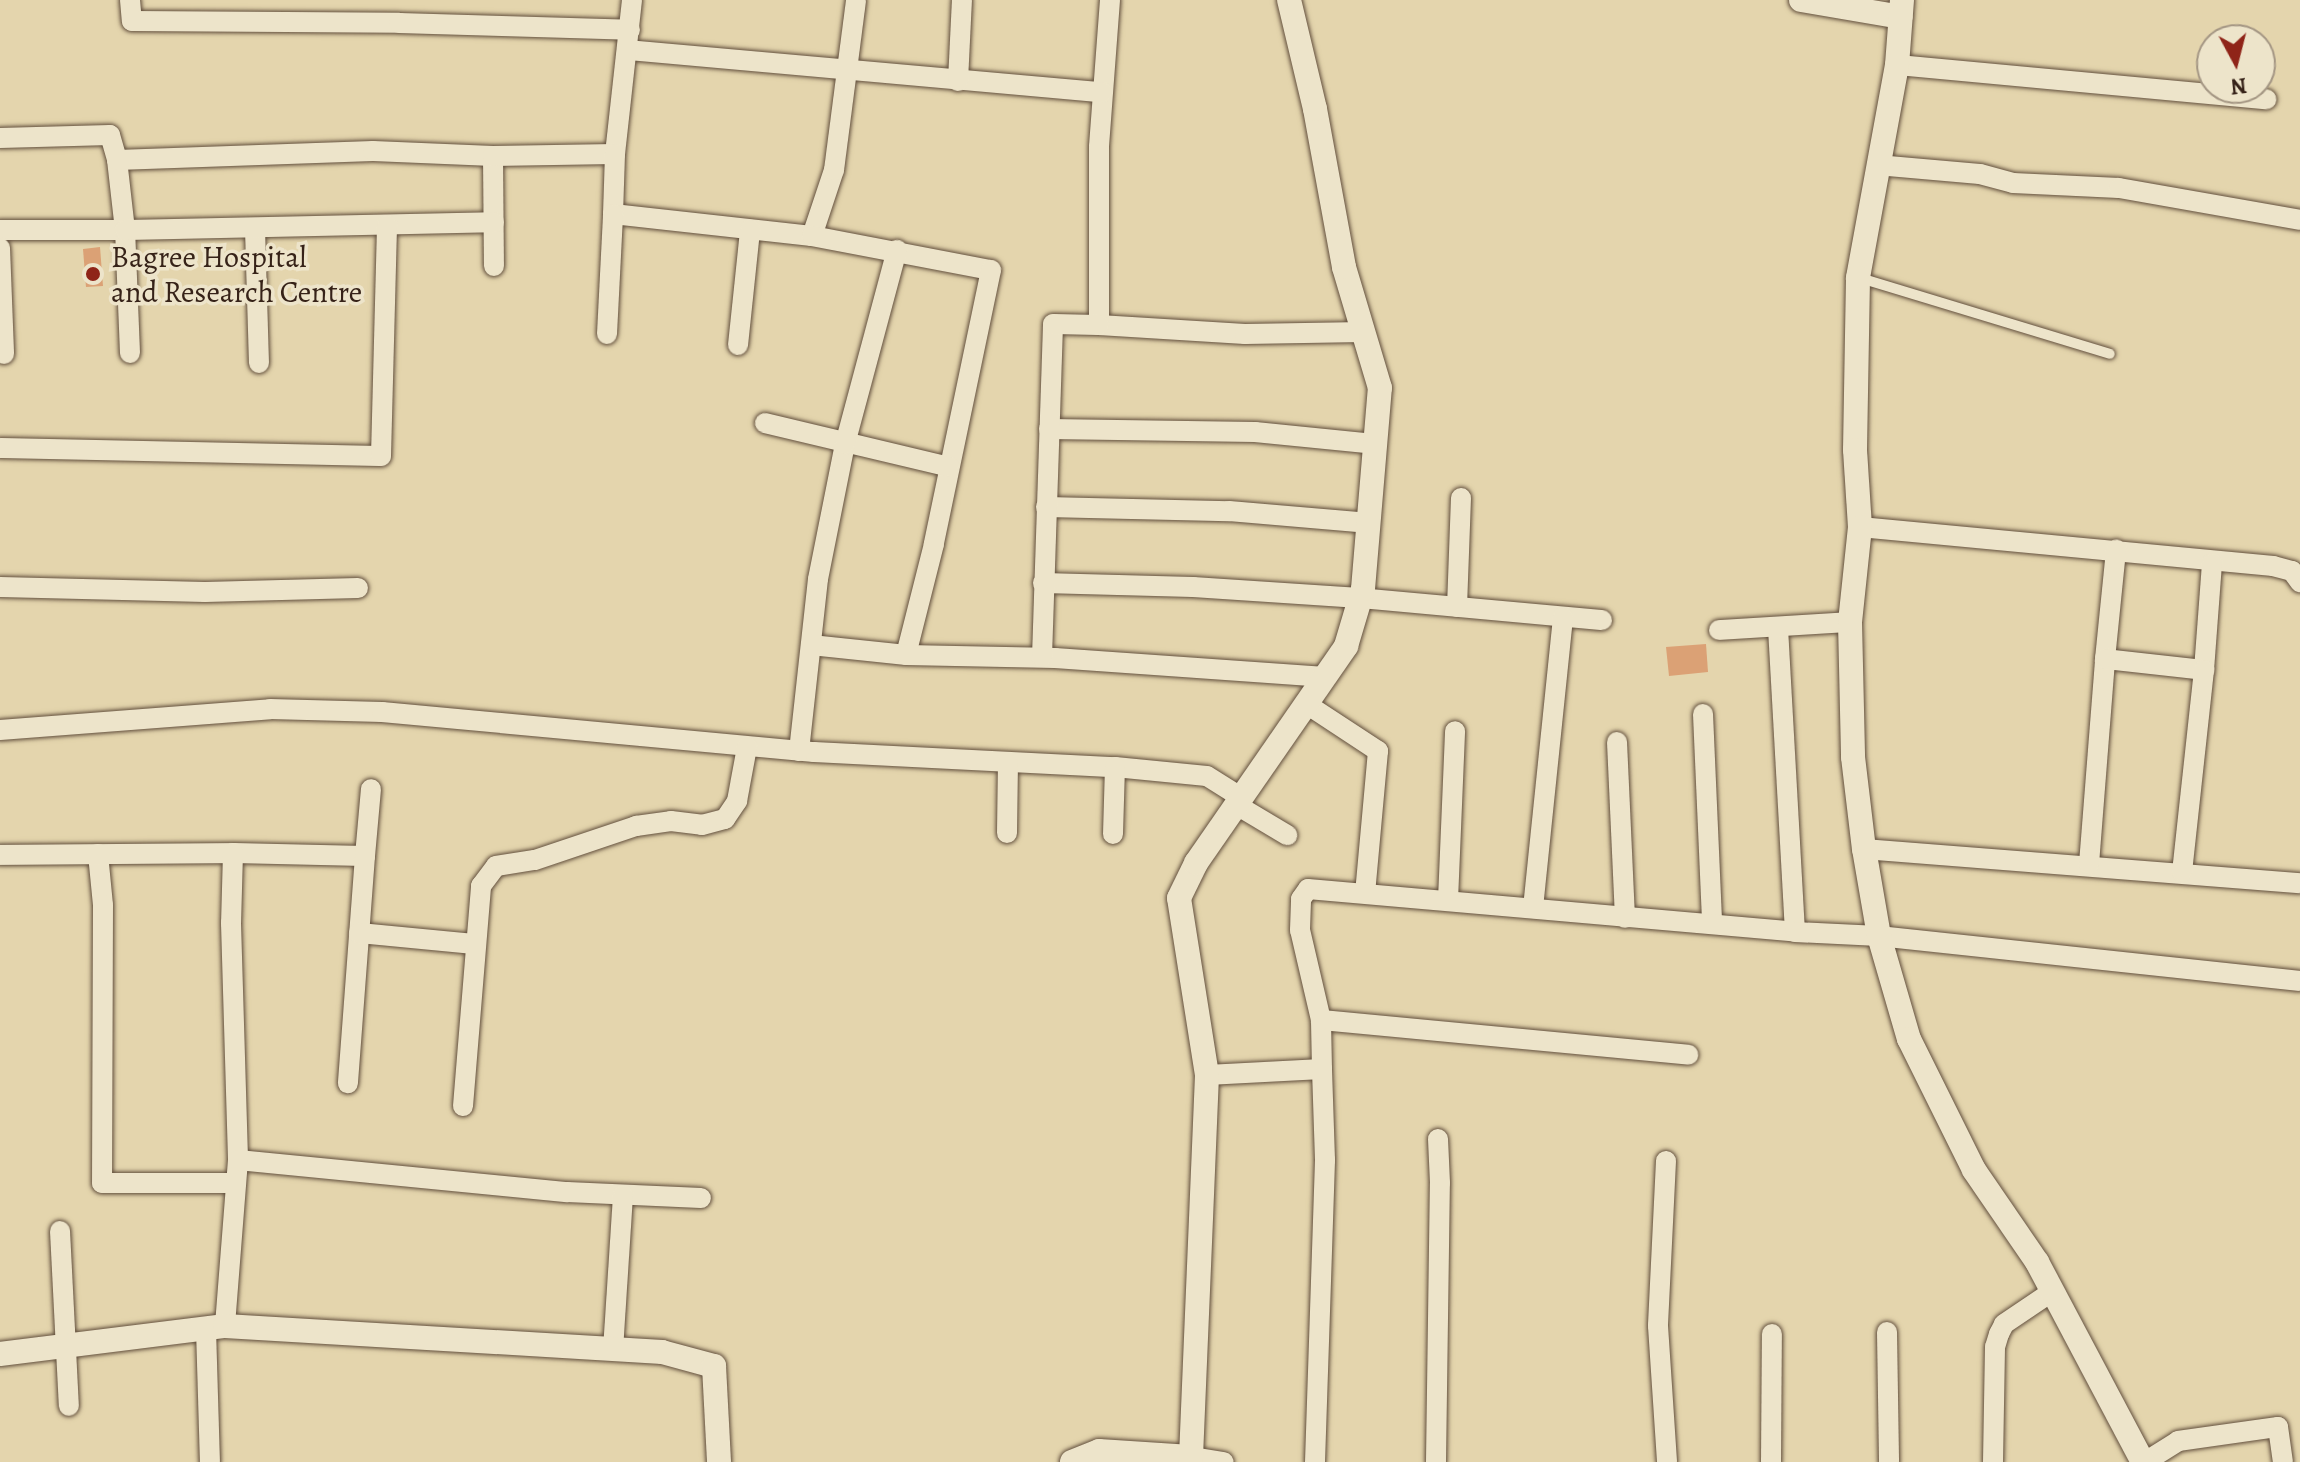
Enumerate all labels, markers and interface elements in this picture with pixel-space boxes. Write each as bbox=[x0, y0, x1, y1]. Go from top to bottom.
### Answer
north arrow bbox=[2196, 24, 2276, 104]
text: N bbox=[2229, 70, 2248, 102]
place label: Bagree Hospital and Research Centre bbox=[111, 239, 362, 310]
marker: Bagree Hospital and Research Centre bbox=[82, 263, 104, 285]

